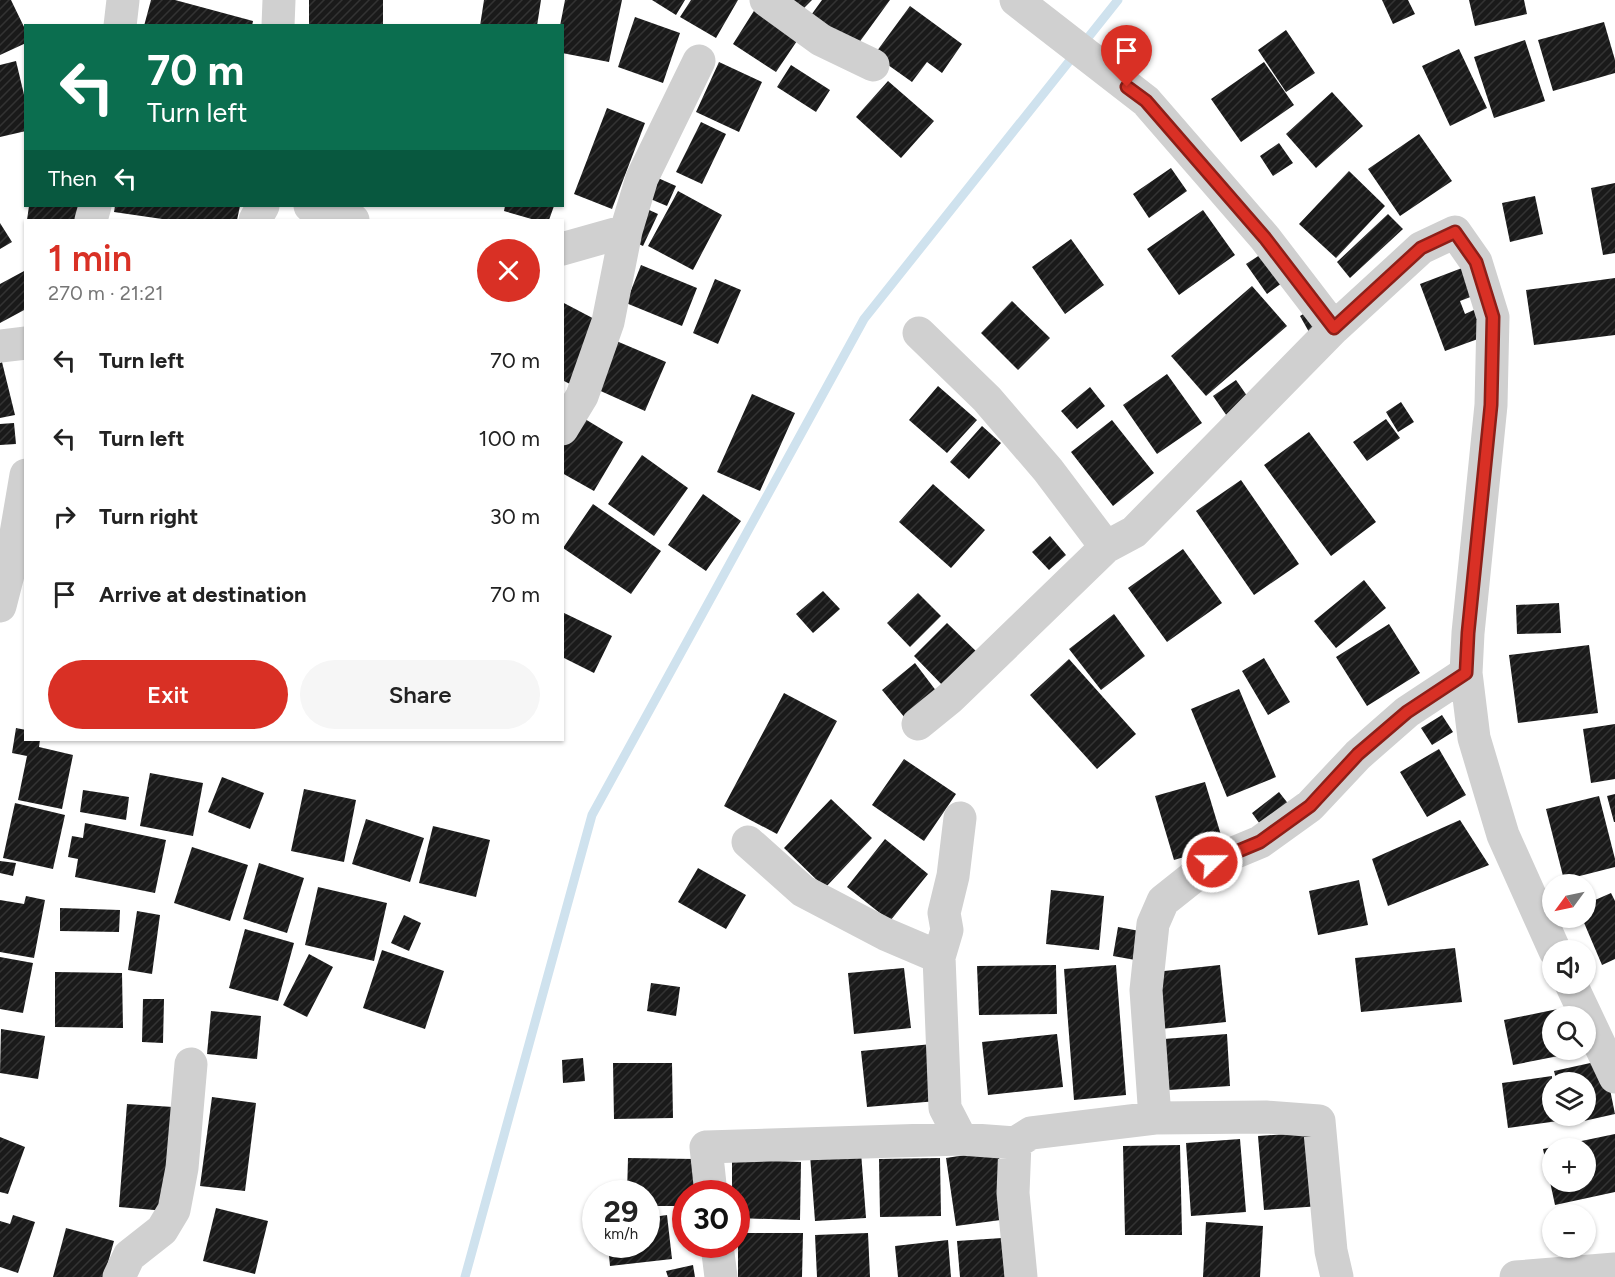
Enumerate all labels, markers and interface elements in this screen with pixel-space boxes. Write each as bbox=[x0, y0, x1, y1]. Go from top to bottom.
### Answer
pin bbox=[1101, 25, 1152, 87]
icon: arrive bbox=[1110, 34, 1143, 67]
text: 70 m bbox=[147, 45, 244, 96]
icon: left bbox=[48, 48, 126, 126]
text: Turn left bbox=[147, 96, 247, 129]
icon: left bbox=[109, 162, 142, 195]
text: Then bbox=[48, 165, 97, 192]
text: 1 min bbox=[48, 237, 132, 280]
button: close bbox=[477, 239, 540, 302]
text: 270 m · 21:21 bbox=[48, 281, 164, 305]
icon: left bbox=[48, 344, 81, 377]
text: Turn left bbox=[99, 347, 185, 374]
text: 70 m bbox=[490, 347, 540, 374]
icon: left bbox=[48, 422, 81, 455]
text: Turn left bbox=[99, 425, 185, 452]
text: 100 m bbox=[479, 425, 540, 452]
icon: right bbox=[48, 500, 81, 533]
text: Turn right bbox=[99, 503, 198, 530]
text: 30 m bbox=[490, 503, 540, 530]
icon: arrive bbox=[48, 578, 81, 611]
text: Arrive at destination bbox=[99, 581, 307, 608]
text: 70 m bbox=[490, 581, 540, 608]
button: Exit bbox=[48, 660, 288, 729]
button: Share bbox=[300, 660, 540, 729]
position arrow bbox=[1180, 830, 1244, 894]
north arrow bbox=[1542, 874, 1596, 928]
map controls bbox=[1542, 874, 1596, 1258]
button: sound bbox=[1542, 940, 1596, 994]
button: search bbox=[1542, 1006, 1596, 1060]
button: layers bbox=[1542, 1072, 1596, 1126]
button: + bbox=[1542, 1138, 1596, 1192]
speed limit sign: 30 bbox=[672, 1180, 750, 1258]
text: 29 bbox=[604, 1193, 638, 1230]
button: − bbox=[1542, 1204, 1596, 1258]
text: km/h bbox=[604, 1225, 638, 1243]

